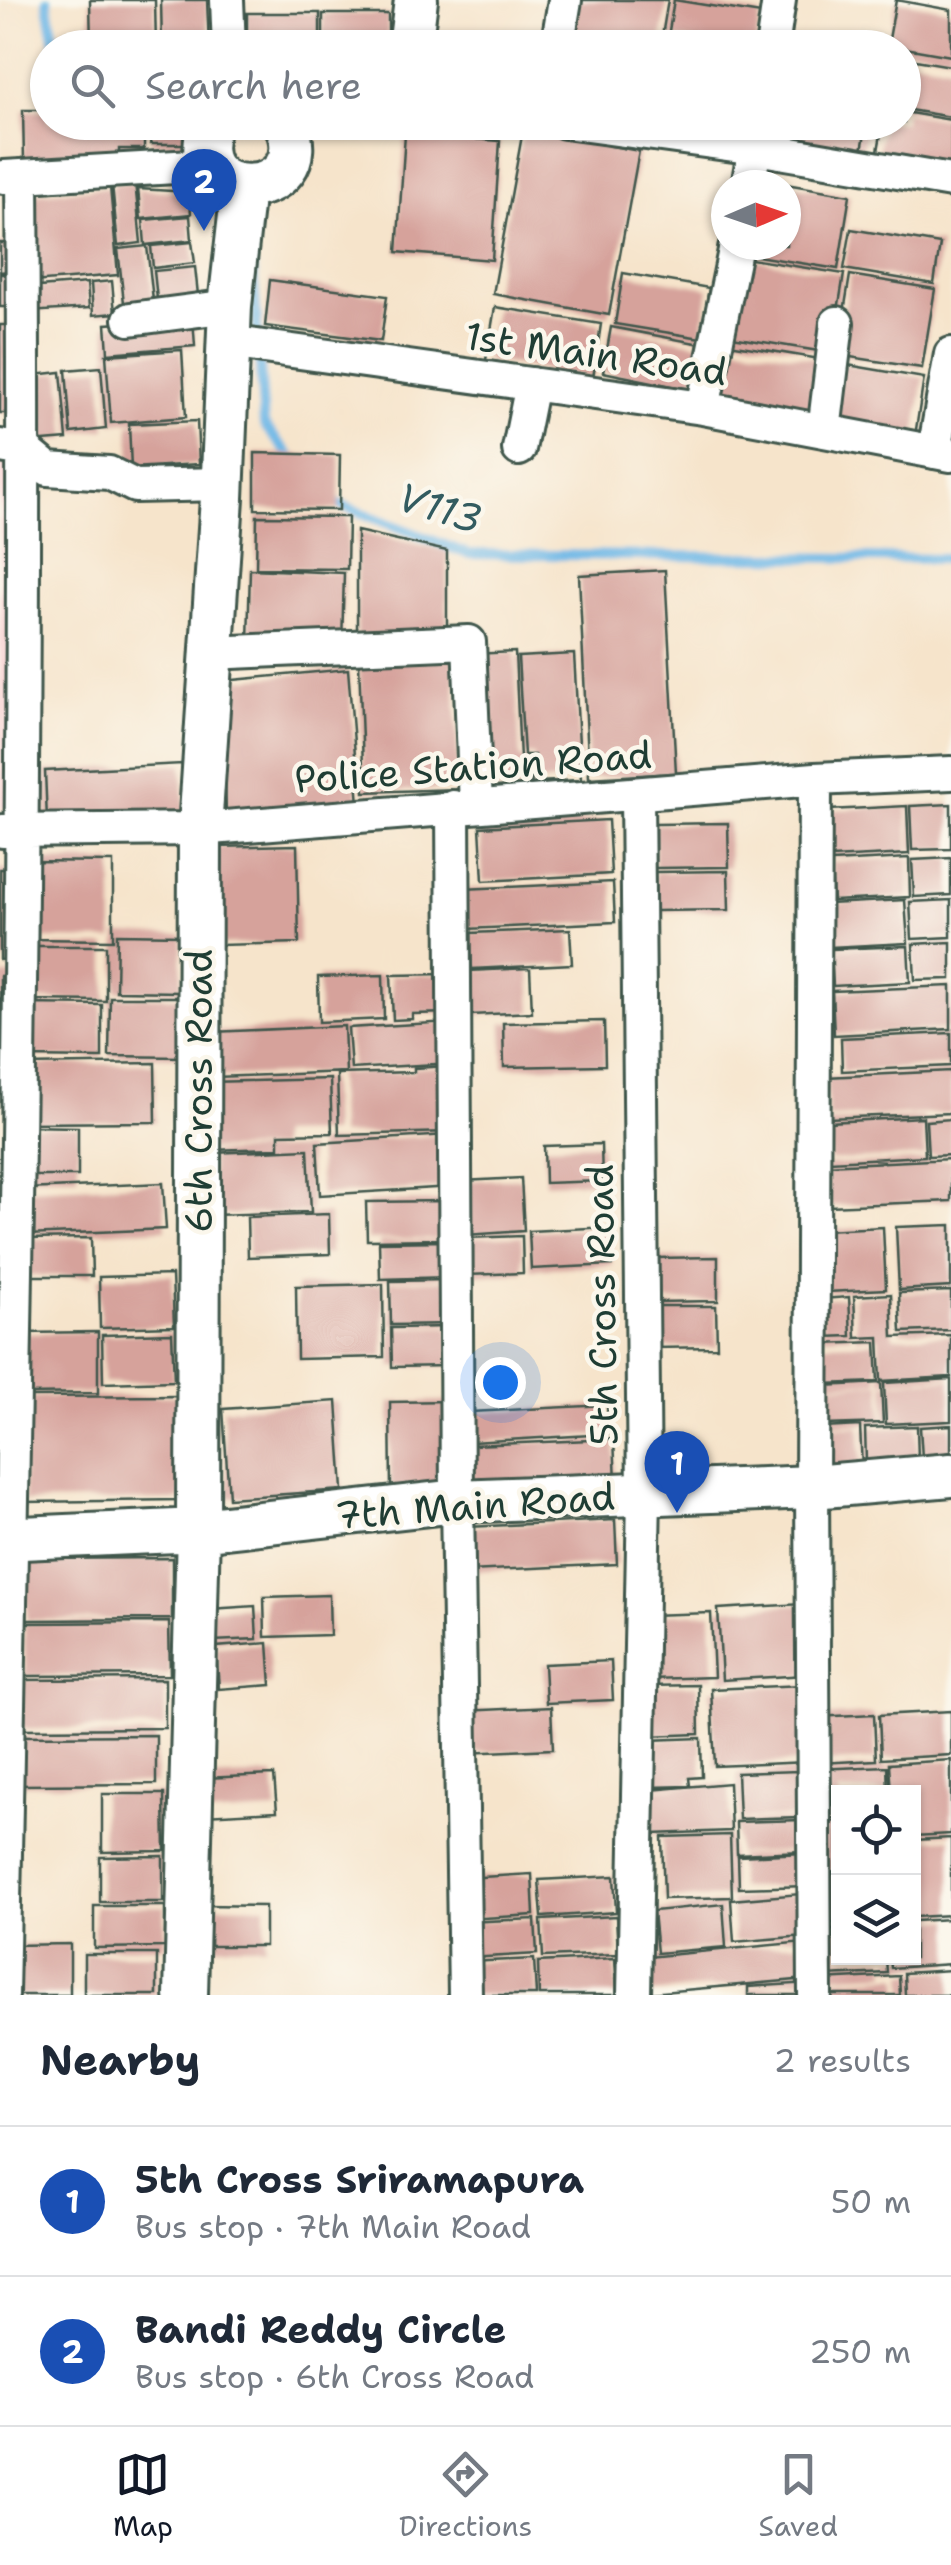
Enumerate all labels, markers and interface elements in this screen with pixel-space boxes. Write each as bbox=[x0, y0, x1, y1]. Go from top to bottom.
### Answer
search box bbox=[30, 30, 921, 140]
icon: search bbox=[65, 58, 120, 113]
text: Search here bbox=[145, 60, 362, 111]
pin: 2 bbox=[172, 148, 236, 231]
north arrow bbox=[711, 170, 801, 260]
street label: 1st Main Road bbox=[462, 310, 730, 397]
water label: V113 bbox=[391, 470, 489, 546]
street label: Police Station Road bbox=[292, 729, 653, 804]
street label: 6th Cross Road bbox=[173, 949, 224, 1233]
street label: 5th Cross Road bbox=[574, 1164, 629, 1446]
your location bbox=[475, 1357, 526, 1408]
pin: 1 bbox=[644, 1430, 710, 1513]
street label: 7th Main Road bbox=[333, 1470, 617, 1541]
map controls bbox=[831, 1785, 921, 1965]
button: locate bbox=[831, 1785, 921, 1875]
button: layers bbox=[831, 1875, 921, 1965]
text: Nearby bbox=[40, 2032, 200, 2088]
text: 2 results bbox=[774, 2039, 911, 2082]
text: 5th Cross Sriramapura bbox=[135, 2154, 584, 2205]
text: 1 bbox=[65, 2180, 80, 2223]
text: 50 m bbox=[831, 2180, 911, 2223]
text: Bus stop · 7th Main Road bbox=[135, 2205, 531, 2248]
text: Bandi Reddy Circle bbox=[135, 2304, 506, 2355]
text: 2 bbox=[61, 2330, 84, 2373]
text: 250 m bbox=[809, 2330, 911, 2373]
text: Bus stop · 6th Cross Road bbox=[135, 2355, 534, 2398]
tab: Map bbox=[113, 2447, 173, 2545]
tab: Directions bbox=[399, 2447, 532, 2545]
tab: Saved bbox=[758, 2447, 838, 2545]

